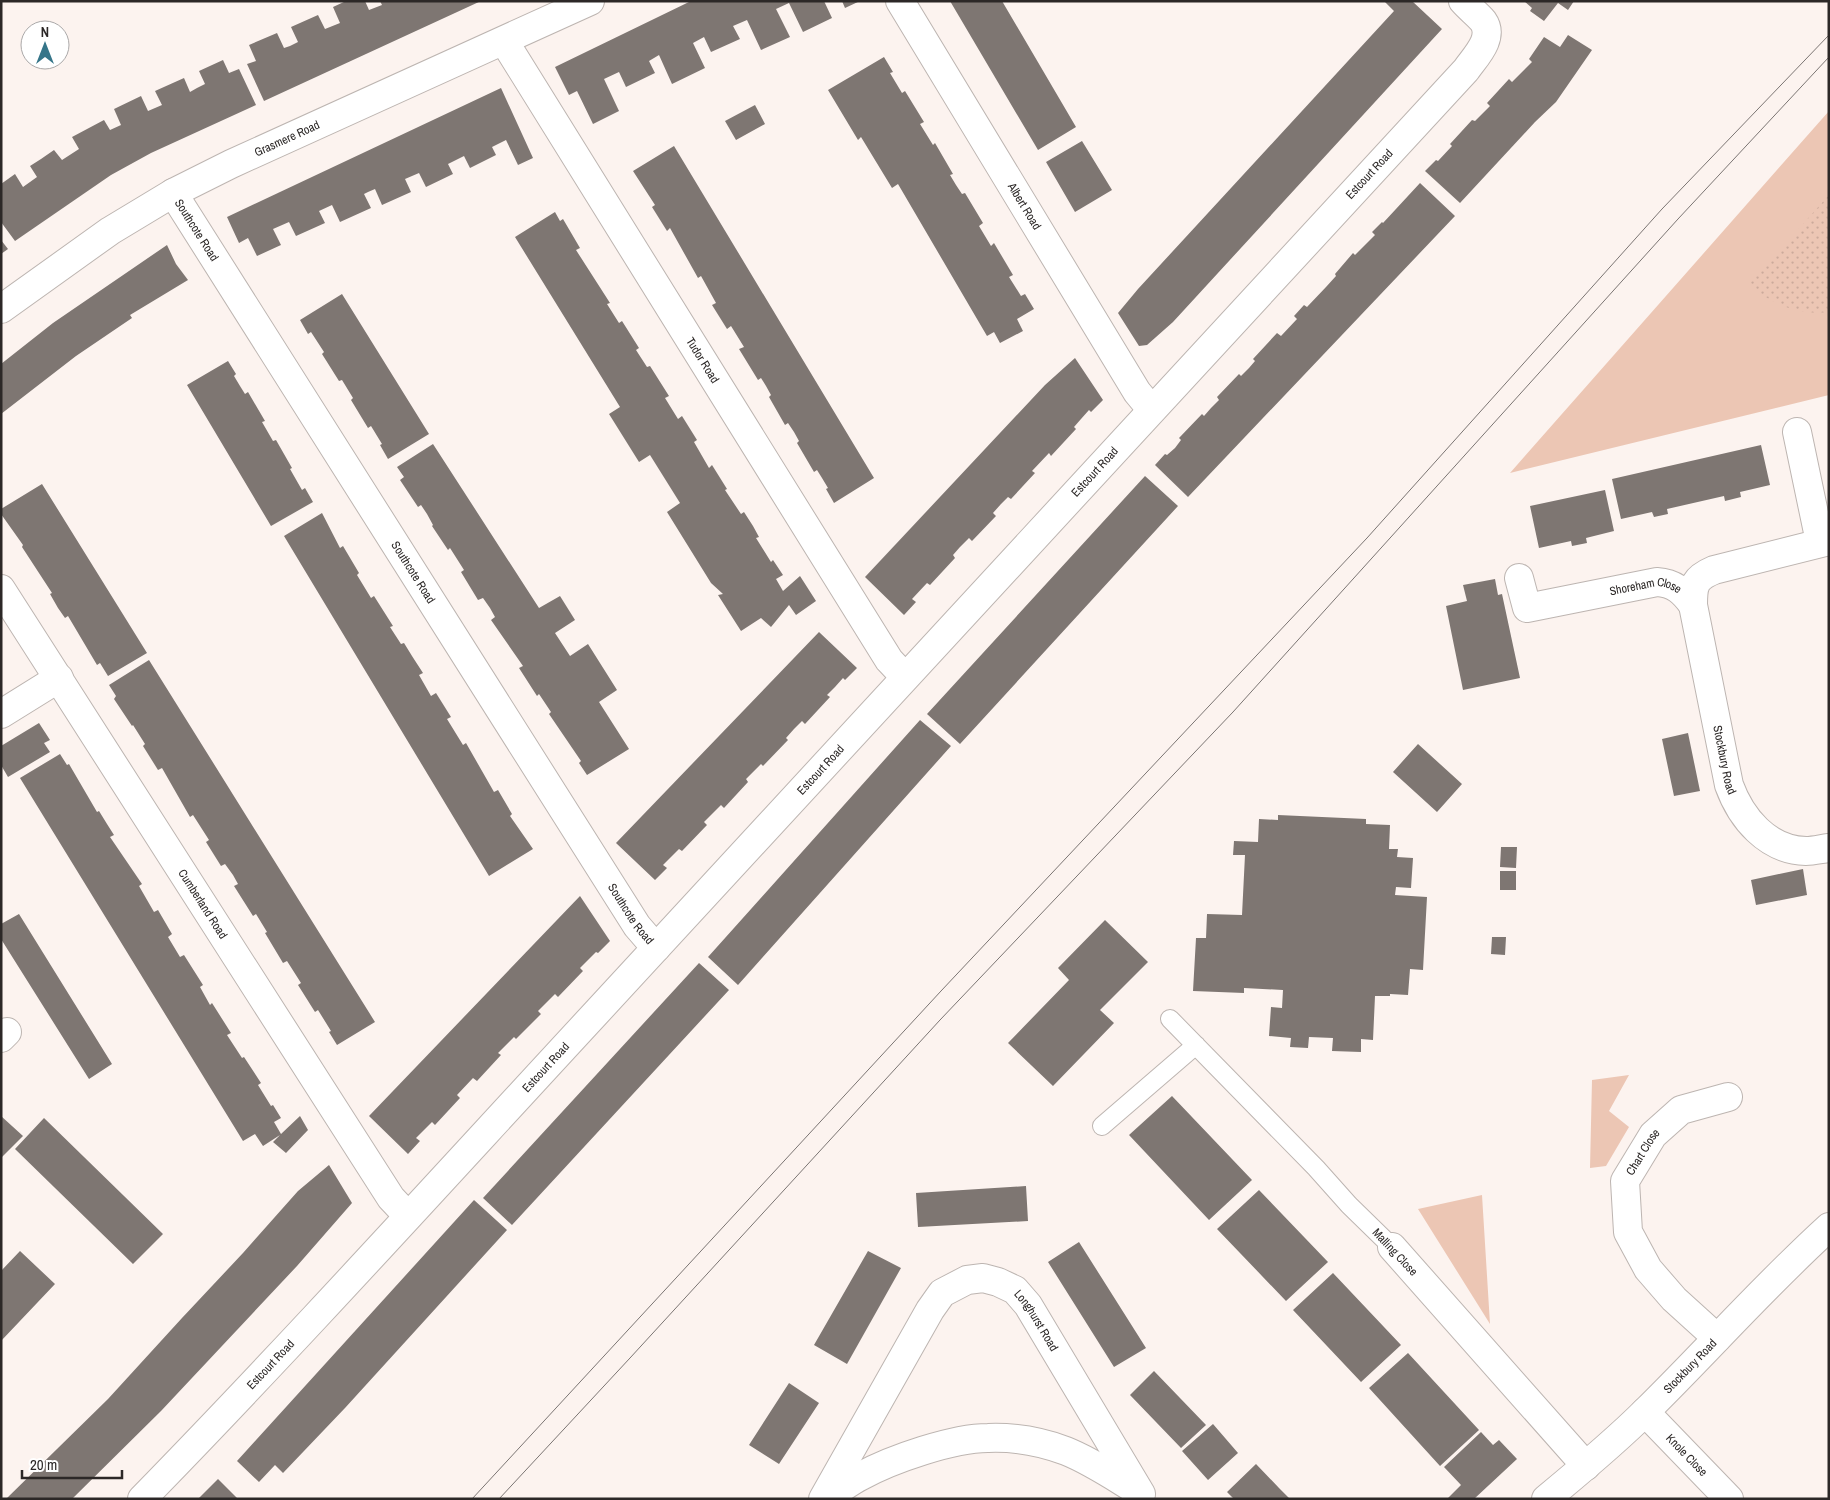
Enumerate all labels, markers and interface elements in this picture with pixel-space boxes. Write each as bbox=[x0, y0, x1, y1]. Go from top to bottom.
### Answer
north arrow bbox=[20, 20, 70, 70]
text: N bbox=[41, 23, 49, 41]
street label: Grasmere Road bbox=[252, 117, 322, 160]
street label: Estcourt Road bbox=[1342, 146, 1396, 203]
street label: Albert Road bbox=[1004, 179, 1045, 233]
street label: Southcote Road bbox=[171, 196, 222, 264]
street label: Tudor Road bbox=[682, 334, 723, 386]
street label: Estcourt Road bbox=[1068, 443, 1122, 500]
street label: Southcote Road bbox=[387, 538, 439, 607]
street label: Shoreham Close bbox=[1608, 574, 1685, 599]
street label: Stockbury Road bbox=[1709, 724, 1740, 797]
street label: Estcourt Road bbox=[794, 741, 848, 798]
street label: Cumberland Road bbox=[174, 866, 231, 942]
street label: Southcote Road bbox=[604, 880, 657, 948]
street label: Estcourt Road bbox=[519, 1039, 573, 1096]
street label: Chart Close bbox=[1622, 1125, 1663, 1178]
street label: Malling Close bbox=[1369, 1225, 1421, 1279]
street label: Longhurst Road bbox=[1010, 1287, 1062, 1354]
street label: Estcourt Road bbox=[243, 1336, 298, 1393]
street label: Stockbury Road bbox=[1660, 1336, 1720, 1397]
street label: Knole Close bbox=[1662, 1430, 1711, 1480]
scale bar bbox=[22, 1448, 122, 1480]
text: 20 m bbox=[30, 1454, 57, 1475]

